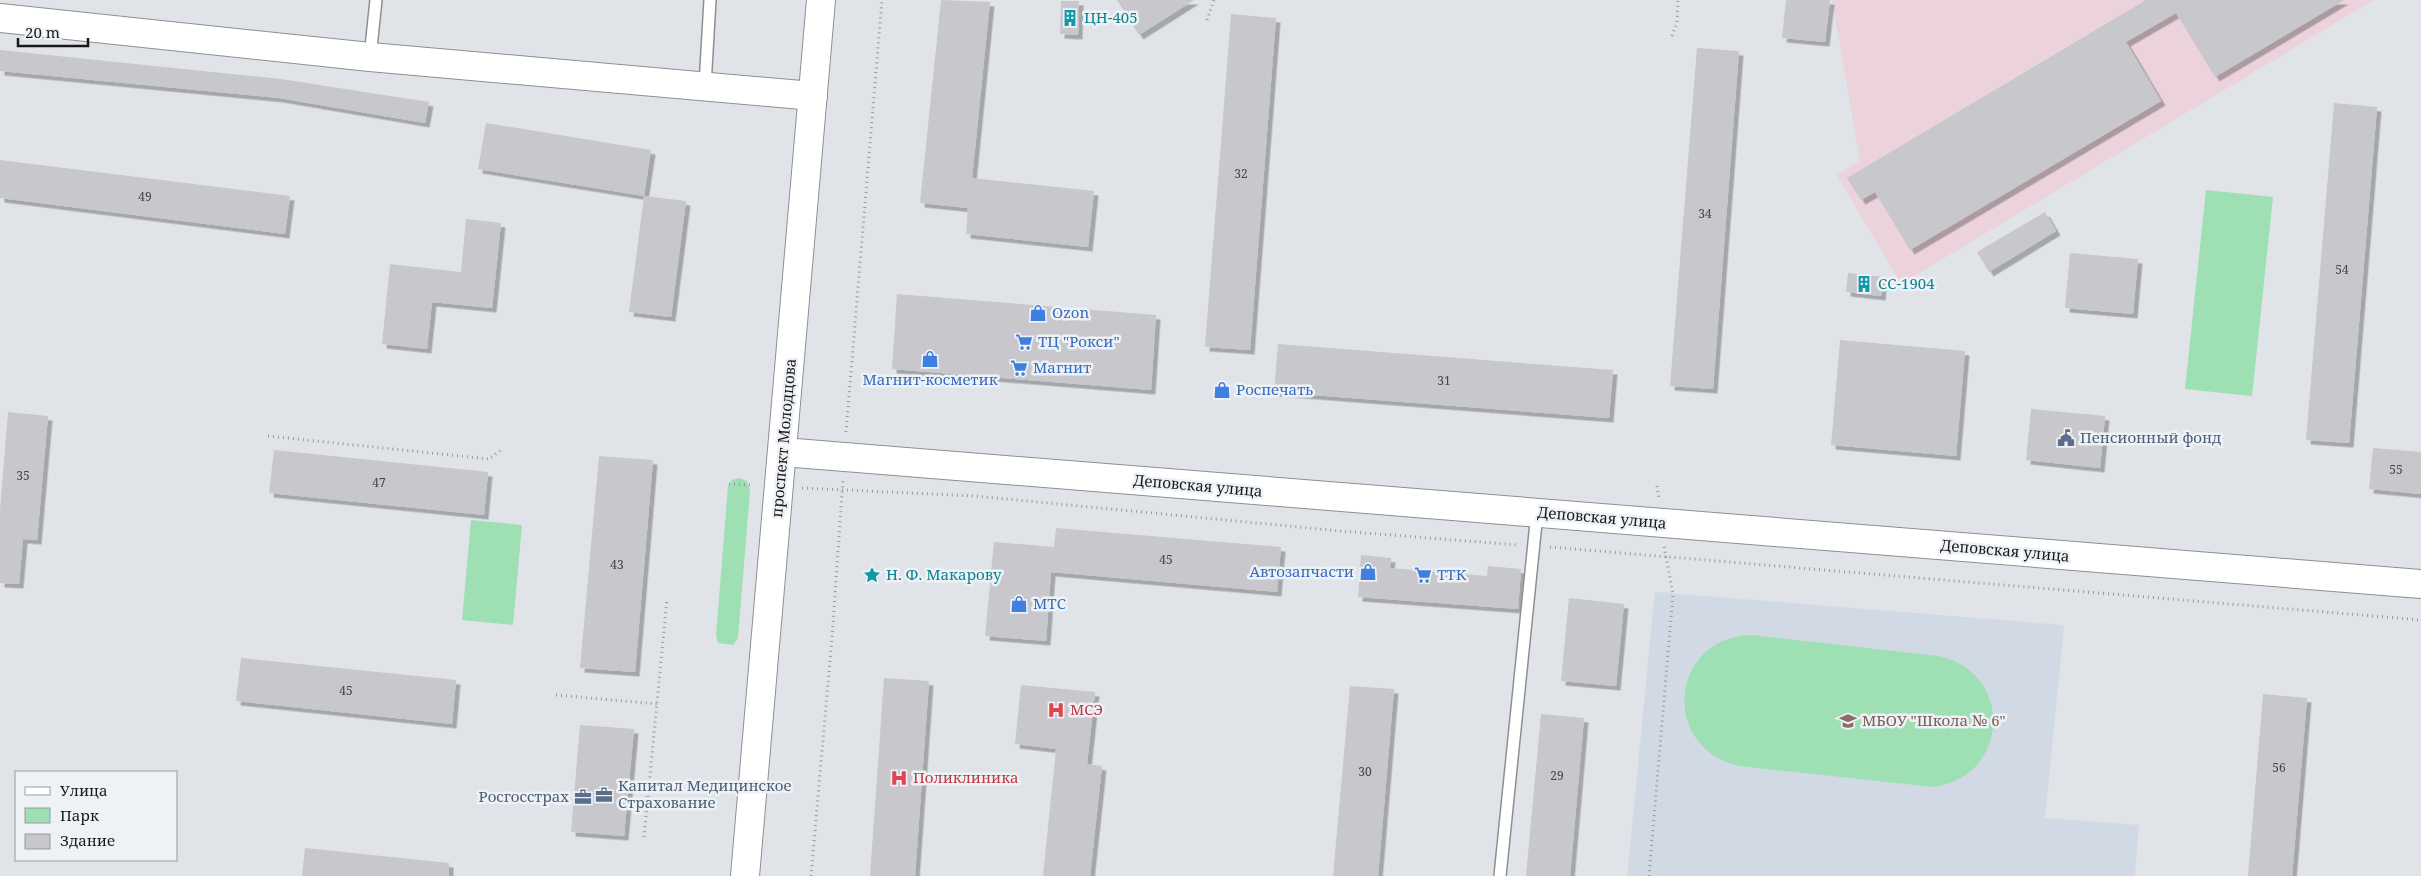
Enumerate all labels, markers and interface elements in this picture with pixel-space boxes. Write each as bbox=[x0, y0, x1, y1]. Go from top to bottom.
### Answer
place label: ЦН-405 bbox=[1084, 7, 1138, 27]
building icon: ЦН-405 bbox=[1060, 8, 1080, 28]
scale bar bbox=[18, 15, 88, 47]
text: 20 m bbox=[25, 22, 60, 42]
house number: 32 bbox=[1234, 165, 1248, 182]
house number: 49 bbox=[138, 188, 152, 205]
house number: 34 bbox=[1698, 205, 1712, 222]
house number: 54 bbox=[2335, 261, 2349, 278]
place label: СС-1904 bbox=[1878, 273, 1935, 293]
building icon: СС-1904 bbox=[1854, 274, 1874, 294]
place label: Ozon bbox=[1052, 302, 1089, 322]
shop icon: Ozon bbox=[1028, 303, 1048, 323]
place label: ТЦ "Рокси" bbox=[1038, 331, 1120, 351]
supermarket icon: ТЦ "Рокси" bbox=[1014, 332, 1034, 352]
shop icon: Магнит-косметик bbox=[920, 349, 940, 369]
place label: Магнит bbox=[1033, 357, 1091, 377]
street label: проспект Молодцова bbox=[766, 358, 800, 518]
supermarket icon: Магнит bbox=[1009, 358, 1029, 378]
place label: Магнит-косметик bbox=[862, 369, 998, 389]
house number: 31 bbox=[1437, 372, 1451, 389]
place label: Роспечать bbox=[1236, 379, 1313, 399]
shop icon: Роспечать bbox=[1212, 380, 1232, 400]
place label: Пенсионный фонд bbox=[2080, 427, 2221, 447]
public building icon: Пенсионный фонд bbox=[2056, 428, 2076, 448]
house number: 55 bbox=[2389, 461, 2403, 478]
house number: 35 bbox=[16, 467, 30, 484]
street label: Деповская улица bbox=[1133, 469, 1264, 501]
house number: 47 bbox=[372, 474, 386, 491]
street label: Деповская улица bbox=[1537, 501, 1668, 533]
street label: Деповская улица bbox=[1940, 534, 2071, 566]
house number: 45 bbox=[1159, 551, 1173, 568]
house number: 43 bbox=[610, 556, 624, 573]
place label: Автозапчасти bbox=[1249, 561, 1354, 581]
shop icon: Автозапчасти bbox=[1358, 562, 1378, 582]
place label: Н. Ф. Макарову bbox=[886, 564, 1002, 584]
place label: ТТК bbox=[1437, 564, 1467, 584]
place icon: Н. Ф. Макарову bbox=[862, 565, 882, 585]
supermarket icon: ТТК bbox=[1413, 565, 1433, 585]
place label: МТС bbox=[1033, 593, 1066, 613]
shop icon: МТС bbox=[1009, 594, 1029, 614]
house number: 45 bbox=[339, 682, 353, 699]
place label: МСЭ bbox=[1070, 699, 1103, 719]
hospital icon: МСЭ bbox=[1046, 700, 1066, 720]
place label: МБОУ "Школа № 6" bbox=[1862, 710, 2006, 730]
school or university icon: МБОУ "Школа № 6" bbox=[1838, 711, 1858, 731]
house number: 56 bbox=[2272, 759, 2286, 776]
house number: 30 bbox=[1358, 763, 1372, 780]
place label: Поликлиника bbox=[913, 767, 1019, 787]
house number: 29 bbox=[1550, 767, 1564, 784]
hospital icon: Поликлиника bbox=[889, 768, 909, 788]
legend bbox=[15, 771, 178, 861]
place label: Капитал Медицинское Страхование bbox=[618, 775, 792, 812]
text: Улица bbox=[60, 780, 108, 800]
office icon: Капитал Медицинское Страхование bbox=[594, 785, 614, 805]
place label: Росгосстрах bbox=[479, 786, 569, 806]
office icon: Росгосстрах bbox=[573, 787, 593, 807]
text: Парк bbox=[60, 805, 99, 825]
text: Здание bbox=[60, 830, 115, 850]

